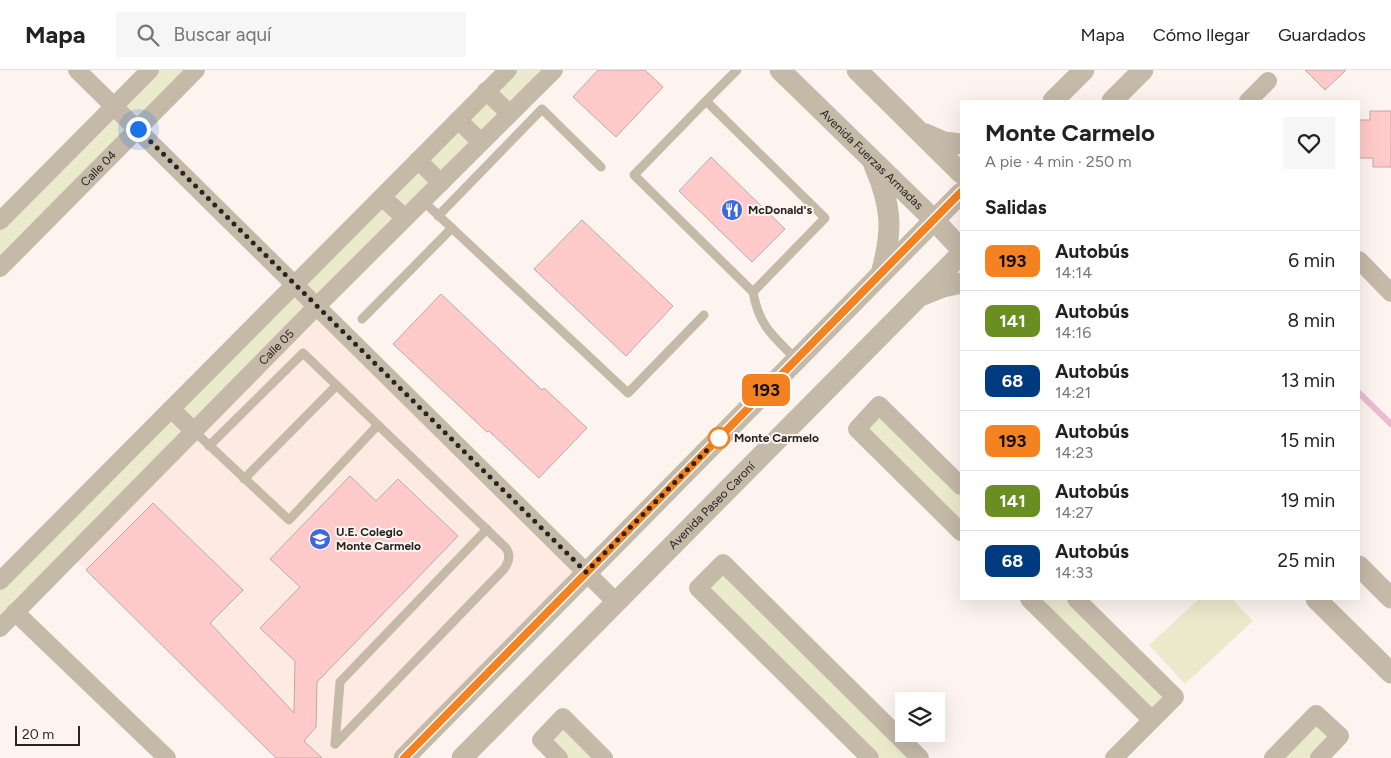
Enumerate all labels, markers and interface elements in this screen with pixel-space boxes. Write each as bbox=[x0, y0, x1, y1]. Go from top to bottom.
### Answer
search box bbox=[116, 12, 466, 57]
text: Mapa bbox=[25, 20, 86, 49]
icon: search bbox=[134, 21, 162, 49]
text: Buscar aquí bbox=[174, 23, 271, 46]
text: Mapa bbox=[1080, 24, 1125, 46]
text: Cómo llegar bbox=[1153, 24, 1250, 46]
text: Guardados bbox=[1278, 24, 1366, 46]
street label: Avenida Fuerzas Armadas bbox=[817, 106, 926, 213]
your location bbox=[126, 117, 151, 142]
button: heart bbox=[1283, 117, 1335, 169]
text: Monte Carmelo bbox=[985, 118, 1155, 147]
street label: Calle 04 bbox=[78, 147, 120, 189]
text: A pie · 4 min · 250 m bbox=[985, 152, 1132, 171]
text: Salidas bbox=[985, 196, 1047, 219]
restaurant icon: McDonald's bbox=[720, 198, 744, 222]
place label: McDonald's bbox=[748, 203, 812, 217]
text: Autobús bbox=[1055, 240, 1129, 263]
text: 6 min bbox=[1288, 249, 1335, 272]
text: 193 bbox=[998, 250, 1027, 272]
text: 14:14 bbox=[1055, 263, 1092, 282]
text: Autobús bbox=[1055, 300, 1129, 323]
text: 8 min bbox=[1287, 309, 1335, 332]
text: 141 bbox=[999, 310, 1026, 332]
text: 14:16 bbox=[1055, 323, 1091, 342]
street label: Calle 05 bbox=[256, 327, 297, 368]
text: Autobús bbox=[1055, 360, 1129, 383]
text: 13 min bbox=[1281, 369, 1335, 392]
text: 68 bbox=[1002, 370, 1023, 392]
line badge: 193 bbox=[737, 374, 795, 406]
text: 193 bbox=[752, 379, 780, 401]
text: 14:21 bbox=[1055, 383, 1091, 402]
text: Autobús bbox=[1055, 420, 1129, 443]
marker: Monte Carmelo bbox=[708, 427, 730, 449]
text: 15 min bbox=[1280, 429, 1335, 452]
text: 193 bbox=[998, 430, 1027, 452]
place label: Monte Carmelo bbox=[734, 431, 819, 445]
text: 14:23 bbox=[1055, 443, 1093, 462]
street label: Avenida Paseo Caroní bbox=[666, 458, 759, 552]
text: Autobús bbox=[1055, 480, 1129, 503]
text: 19 min bbox=[1281, 489, 1335, 512]
text: 141 bbox=[999, 490, 1026, 512]
text: 14:27 bbox=[1055, 503, 1093, 522]
place label: U.E. Colegio Monte Carmelo bbox=[336, 525, 421, 553]
school or university icon: U.E. Colegio Monte Carmelo bbox=[308, 527, 332, 551]
text: Autobús bbox=[1055, 540, 1129, 563]
text: 25 min bbox=[1278, 549, 1335, 572]
text: 68 bbox=[1002, 550, 1023, 572]
text: 14:33 bbox=[1055, 563, 1093, 582]
map controls bbox=[895, 692, 945, 742]
button: layers bbox=[895, 692, 945, 742]
scale bar bbox=[15, 723, 80, 746]
text: 20 m bbox=[22, 726, 54, 743]

